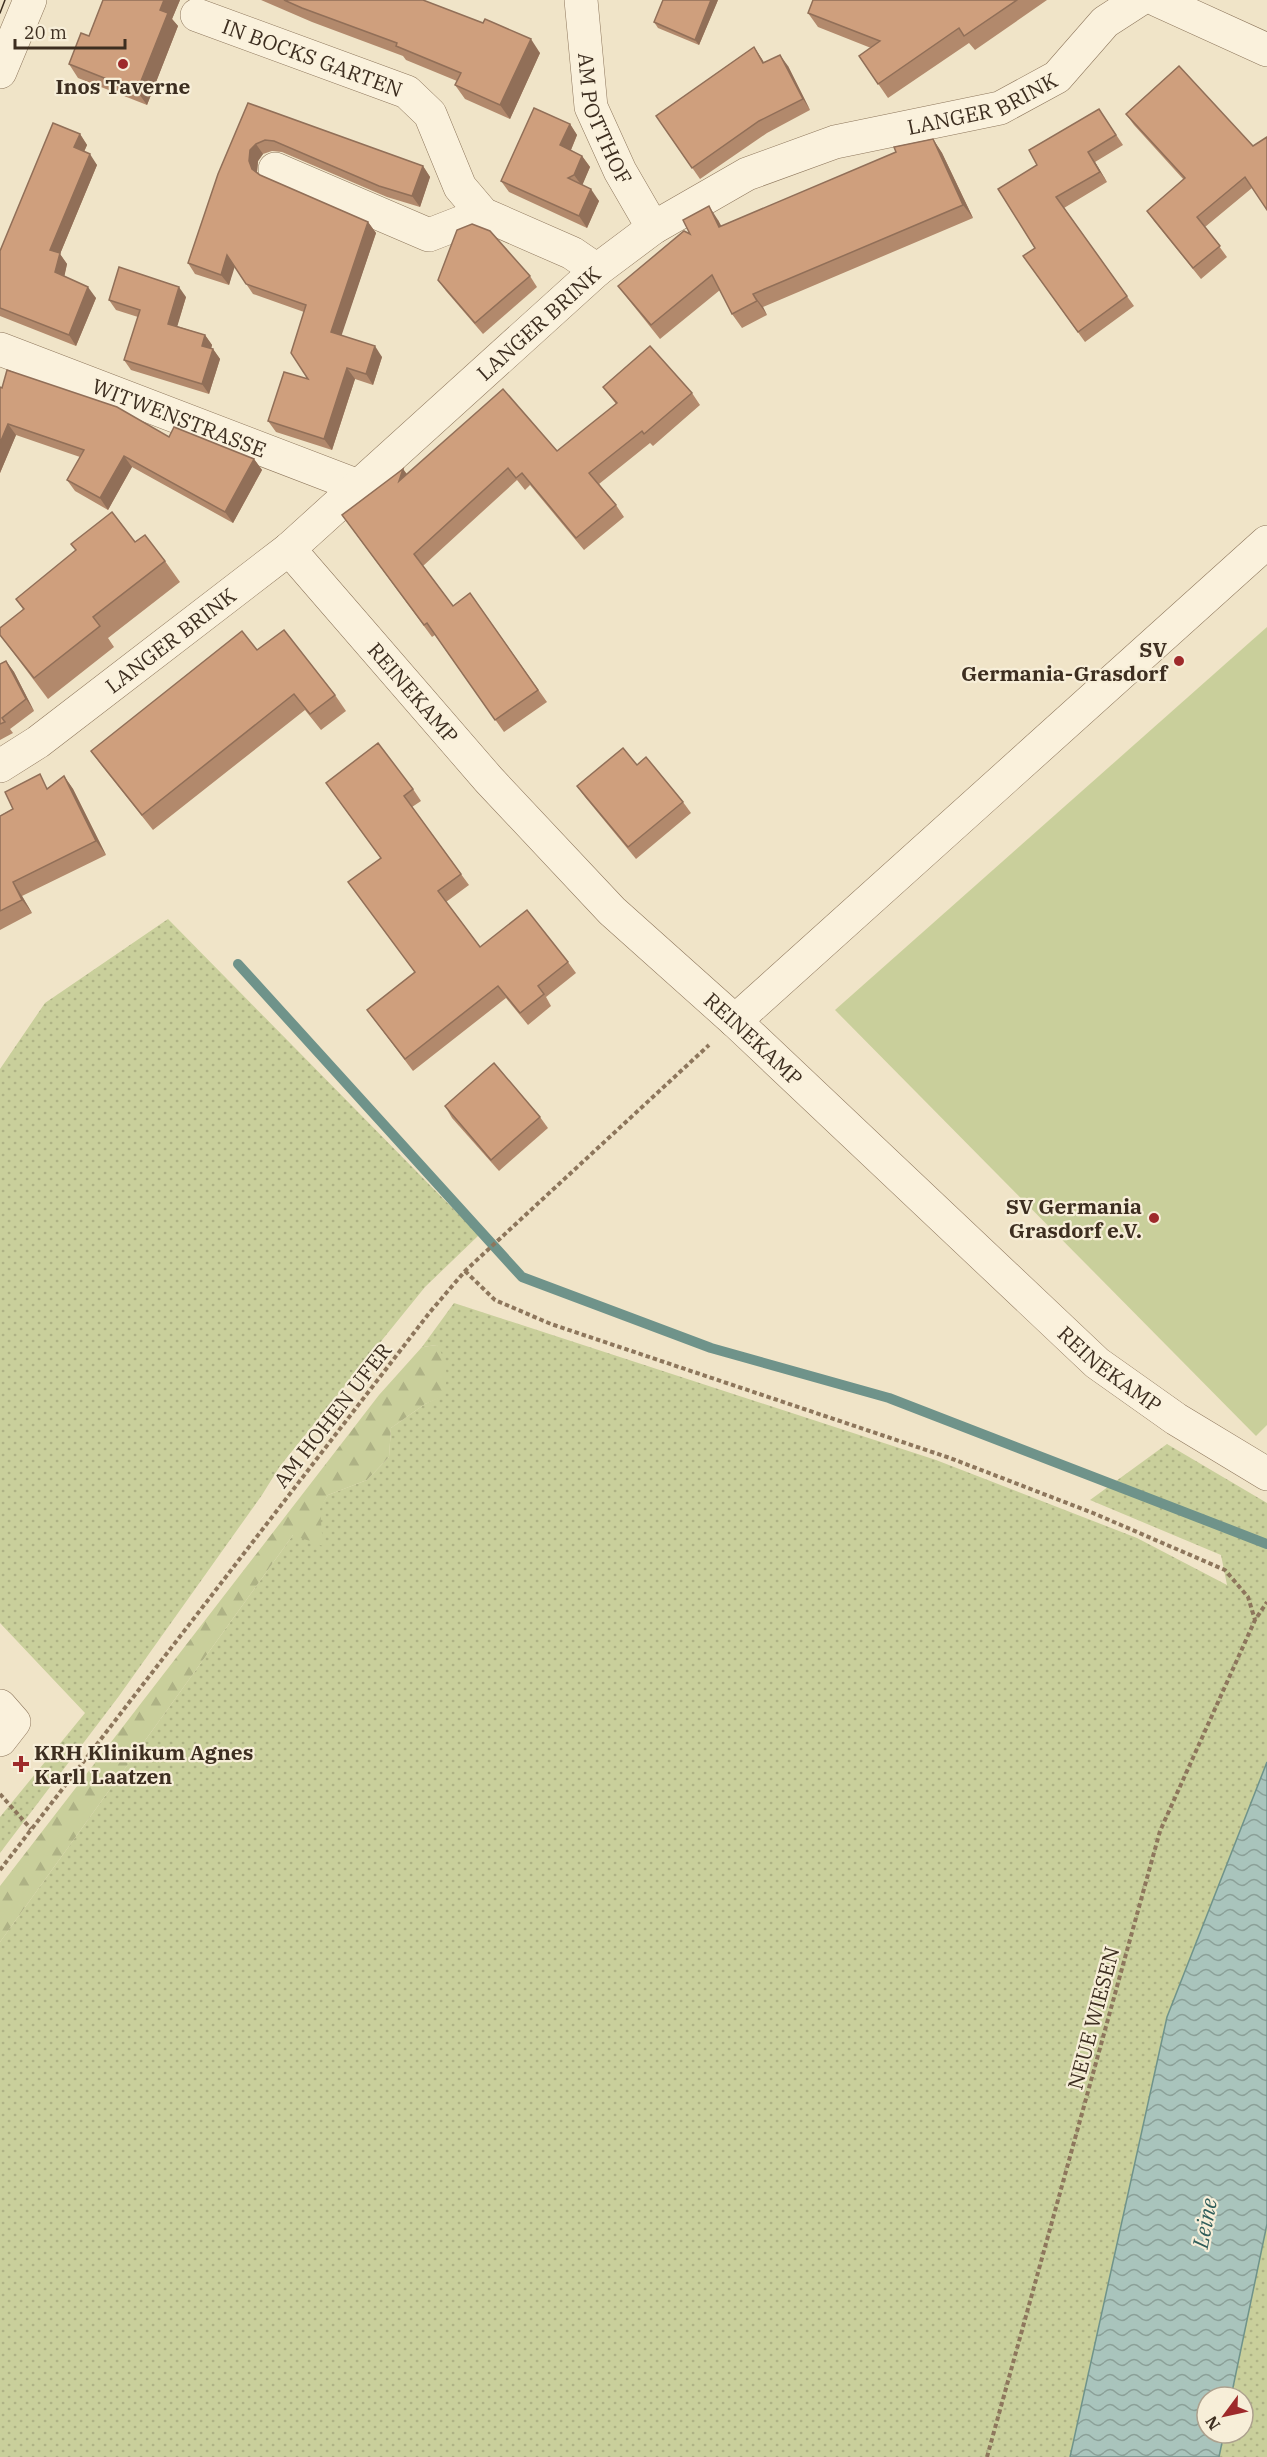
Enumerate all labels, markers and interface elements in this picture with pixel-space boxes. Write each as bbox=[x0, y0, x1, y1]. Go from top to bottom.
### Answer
street label: IN BOCKS GARTEN bbox=[218, 11, 407, 103]
scale bar bbox=[15, 12, 124, 50]
text: 20 m bbox=[24, 21, 67, 44]
street label: AM POTTHOF bbox=[572, 51, 639, 190]
marker: Inos Taverne bbox=[116, 57, 130, 71]
street label: LANGER BRINK bbox=[905, 65, 1062, 141]
place label: Inos Taverne bbox=[56, 72, 191, 100]
street label: LANGER BRINK bbox=[470, 260, 606, 386]
street label: WITWENSTRASSE bbox=[88, 372, 270, 464]
street label: LANGER BRINK bbox=[99, 581, 242, 699]
place label: SV Germania-Grasdorf bbox=[961, 635, 1169, 687]
street label: REINEKAMP bbox=[362, 636, 465, 749]
marker: SV Germania-Grasdorf bbox=[1172, 654, 1186, 668]
street label: REINEKAMP bbox=[698, 986, 809, 1092]
place label: SV Germania Grasdorf e.V. bbox=[1006, 1192, 1142, 1244]
marker: SV Germania Grasdorf e.V. bbox=[1147, 1211, 1161, 1225]
street label: REINEKAMP bbox=[1052, 1319, 1167, 1419]
street label: AM HOHEN UFER bbox=[267, 1337, 397, 1493]
place label: KRH Klinikum Agnes Karll Laatzen bbox=[34, 1738, 253, 1790]
marker: KRH Klinikum Agnes Karll Laatzen bbox=[12, 1755, 30, 1773]
street label: NEUE WIESEN bbox=[1060, 1943, 1126, 2093]
water label: Leine bbox=[1185, 2195, 1223, 2252]
north arrow bbox=[1195, 2385, 1255, 2445]
text: N bbox=[1201, 2412, 1224, 2434]

